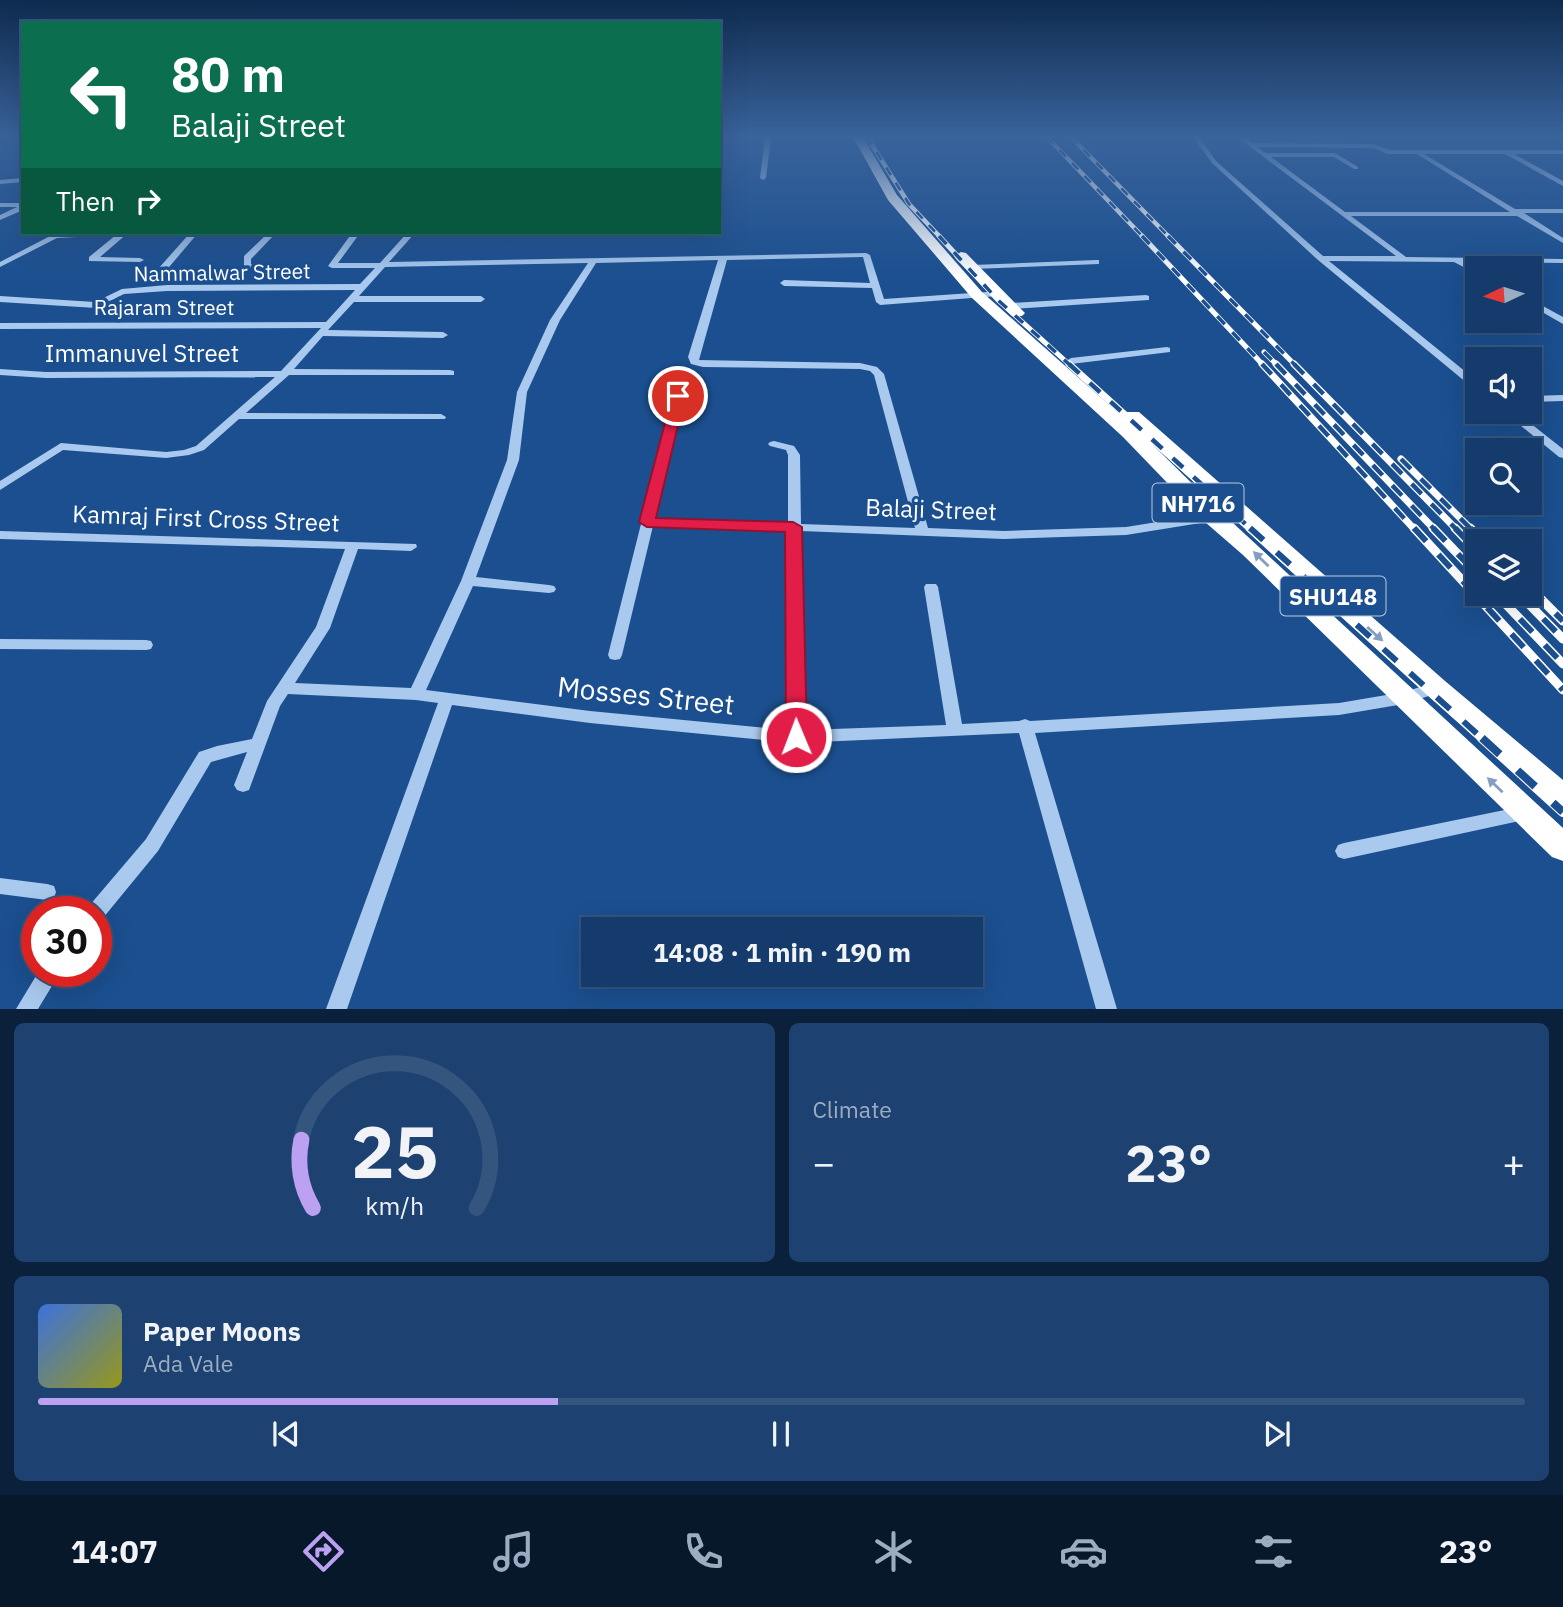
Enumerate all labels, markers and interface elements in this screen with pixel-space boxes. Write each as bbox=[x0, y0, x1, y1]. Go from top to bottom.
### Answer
text: 80 m bbox=[171, 42, 285, 105]
icon: left bbox=[56, 49, 147, 140]
text: Balaji Street bbox=[171, 104, 346, 146]
icon: right bbox=[129, 182, 167, 220]
text: Then bbox=[56, 184, 115, 218]
street label: Nammalwar Street bbox=[133, 256, 311, 288]
north arrow bbox=[1465, 256, 1542, 332]
map controls bbox=[1465, 256, 1542, 606]
street label: Rajaram Street bbox=[94, 293, 234, 321]
street label: Immanuvel Street bbox=[45, 337, 239, 369]
button: sound bbox=[1465, 347, 1542, 424]
pin bbox=[648, 366, 708, 426]
icon: arrive bbox=[659, 377, 697, 415]
button: search bbox=[1465, 438, 1542, 515]
road number: NH716 bbox=[1152, 484, 1244, 523]
street label: Balaji Street bbox=[865, 491, 997, 527]
street label: Kamraj First Cross Street bbox=[72, 497, 340, 539]
button: layers bbox=[1465, 529, 1542, 606]
one-way arrow bbox=[1252, 550, 1269, 567]
road number: SHU148 bbox=[1280, 576, 1386, 616]
one-way arrow bbox=[1366, 625, 1383, 641]
street label: Mosses Street bbox=[556, 667, 736, 723]
position arrow bbox=[759, 700, 833, 774]
one-way arrow bbox=[1487, 777, 1504, 793]
speed limit sign: 30 bbox=[21, 896, 112, 987]
text: 14:08 · 1 min · 190 m bbox=[653, 935, 911, 969]
text: Climate bbox=[813, 1094, 892, 1124]
text: 25 bbox=[351, 1104, 438, 1199]
text: 23° bbox=[1125, 1129, 1212, 1196]
text: − bbox=[813, 1138, 835, 1187]
text: + bbox=[1502, 1138, 1525, 1187]
text: km/h bbox=[365, 1189, 424, 1222]
text: Paper Moons bbox=[143, 1314, 301, 1348]
text: Ada Vale bbox=[143, 1348, 233, 1378]
icon: previous bbox=[267, 1415, 305, 1453]
icon: pause bbox=[762, 1415, 800, 1453]
icon: next bbox=[1258, 1415, 1296, 1453]
icon: directions bbox=[299, 1527, 348, 1576]
icon: music bbox=[489, 1527, 538, 1576]
icon: phone bbox=[679, 1527, 728, 1576]
icon: climate bbox=[869, 1527, 918, 1576]
icon: car bbox=[1059, 1527, 1108, 1576]
icon: filters bbox=[1249, 1527, 1298, 1576]
text: 14:07 bbox=[71, 1530, 158, 1572]
text: 23° bbox=[1439, 1530, 1492, 1572]

